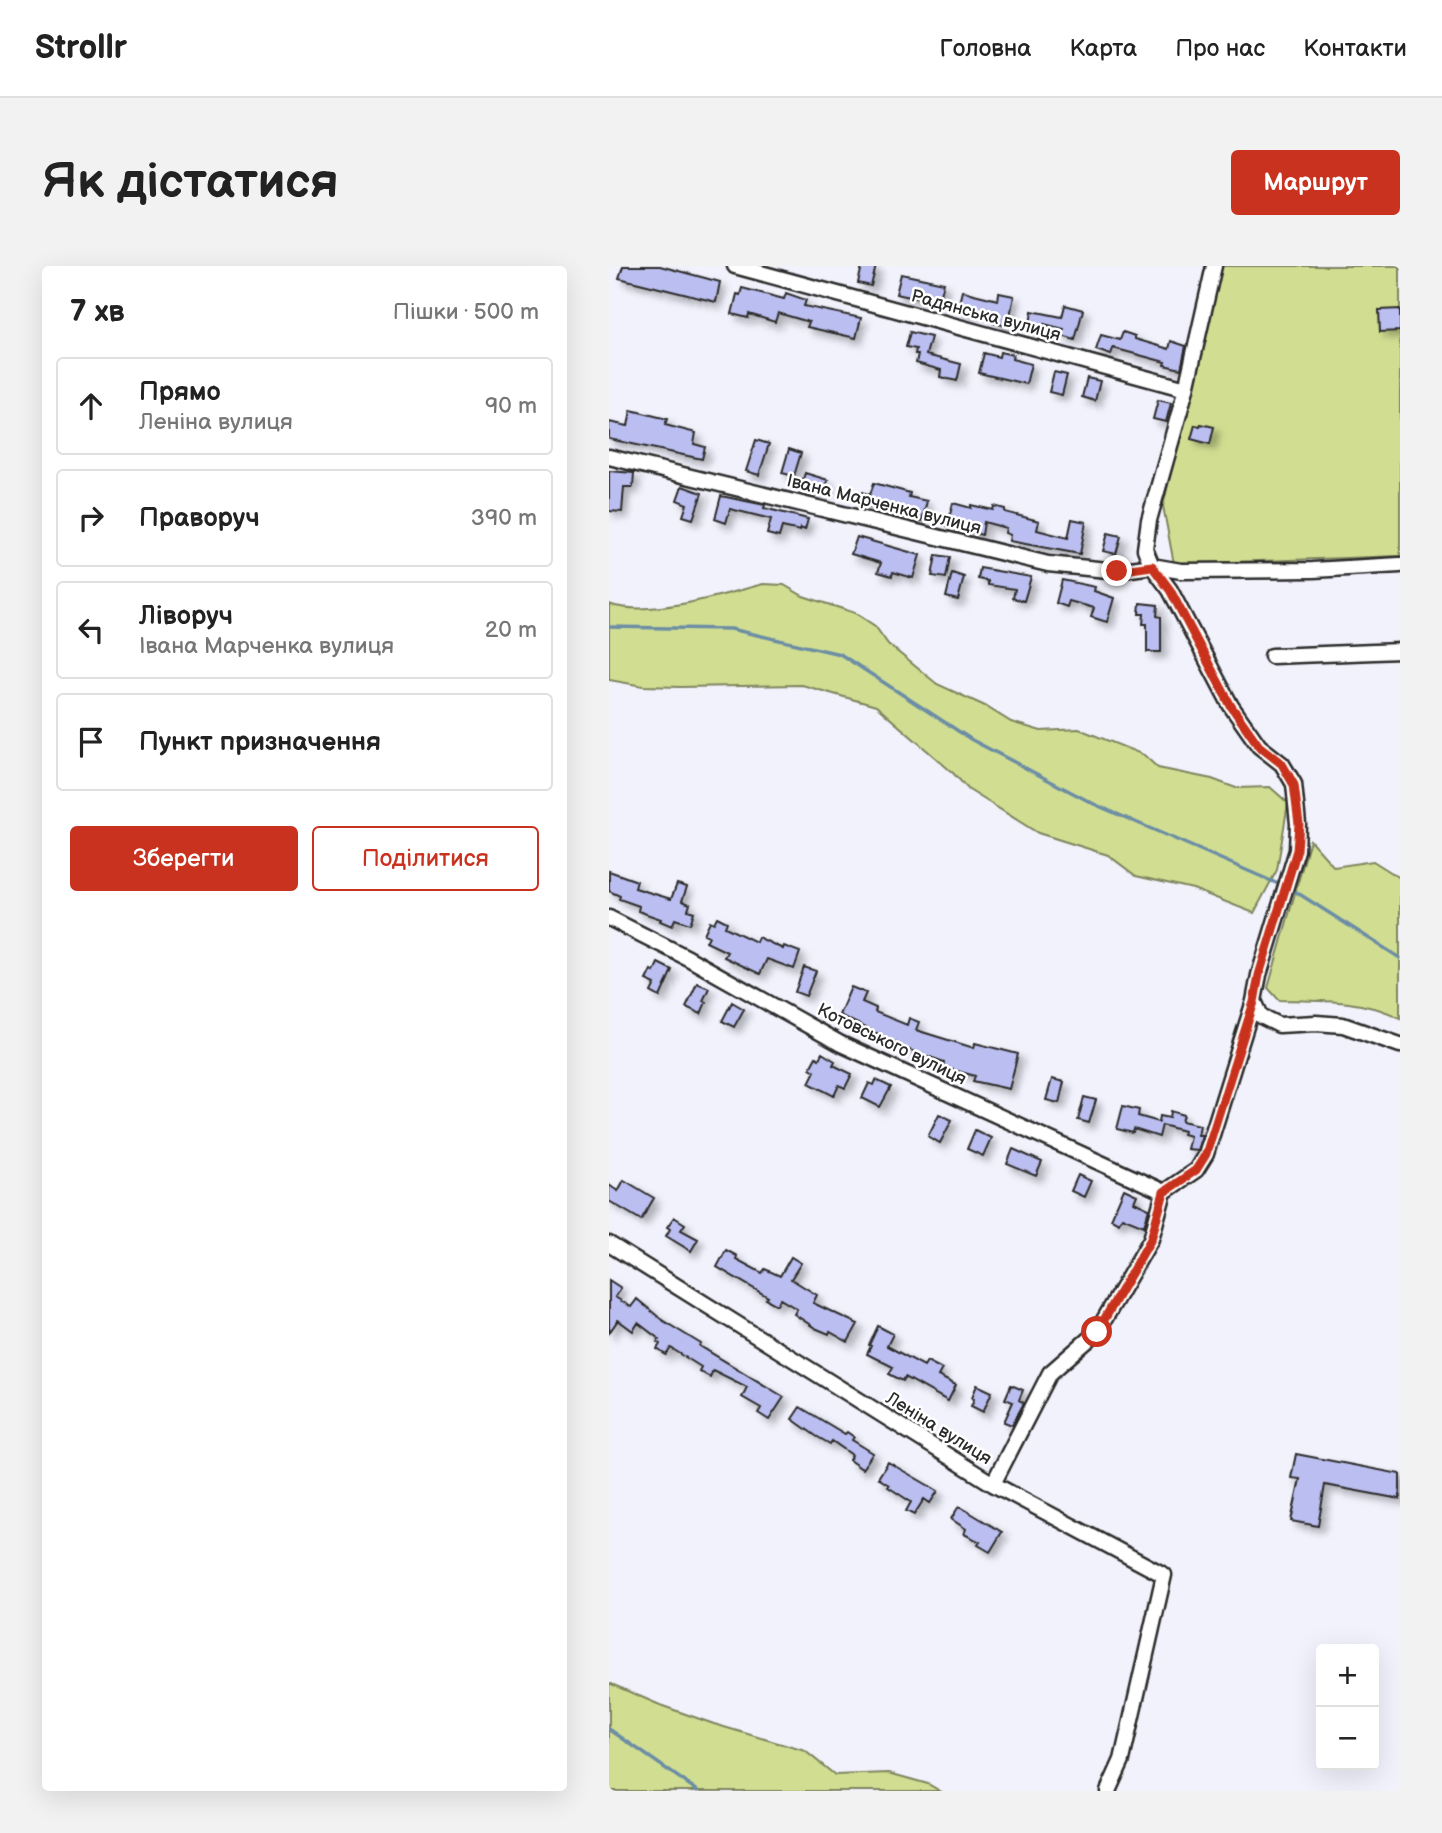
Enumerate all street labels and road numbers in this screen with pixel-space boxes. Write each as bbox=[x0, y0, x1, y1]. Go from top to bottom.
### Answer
street label: Радянська вулиця bbox=[909, 285, 1063, 346]
street label: Івана Марченка вулиця bbox=[785, 470, 983, 539]
street label: Котовського вулиця bbox=[814, 999, 970, 1090]
street label: Леніна вулиця bbox=[881, 1387, 995, 1469]

